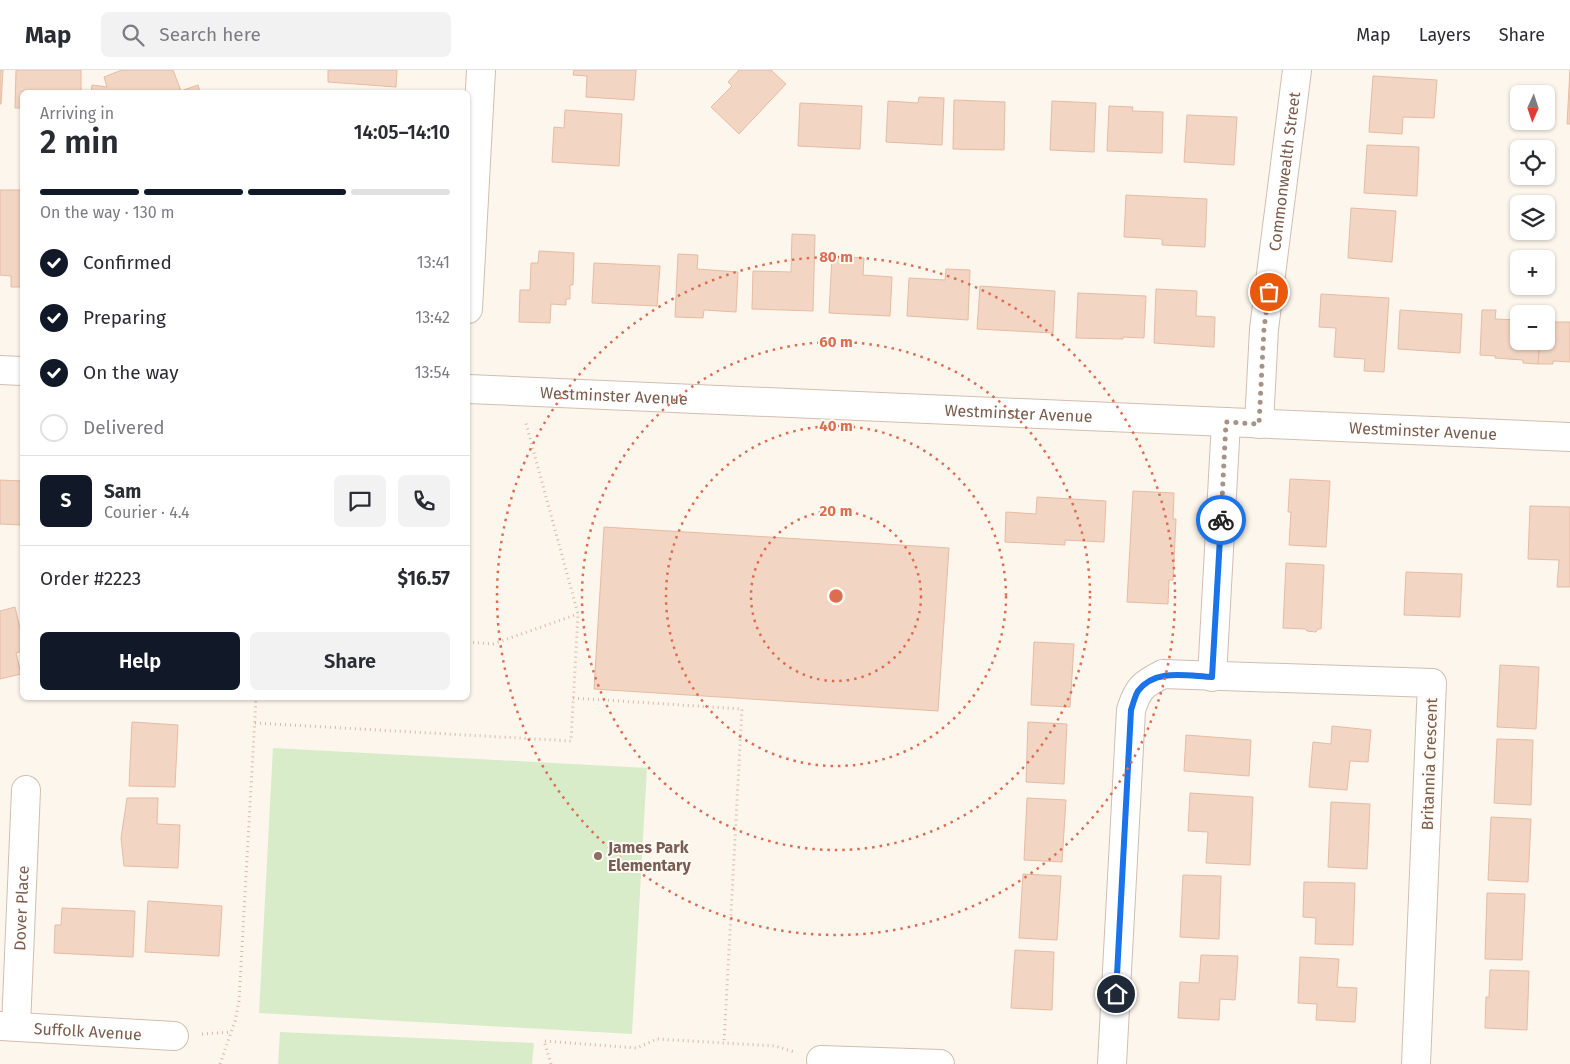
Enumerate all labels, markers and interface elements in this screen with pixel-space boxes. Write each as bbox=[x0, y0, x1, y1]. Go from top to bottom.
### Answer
search box bbox=[101, 12, 451, 57]
text: Map bbox=[25, 21, 71, 49]
icon: search bbox=[119, 21, 147, 49]
text: Search here bbox=[159, 23, 261, 46]
text: Map bbox=[1356, 24, 1391, 46]
text: Layers bbox=[1419, 24, 1471, 46]
text: Share bbox=[1499, 24, 1545, 46]
north arrow bbox=[1510, 85, 1555, 130]
map controls bbox=[1510, 85, 1555, 350]
street label: Commonwealth Street bbox=[1265, 91, 1304, 252]
text: Arriving in bbox=[40, 104, 114, 123]
text: 14:05–14:10 bbox=[354, 121, 450, 144]
text: 2 min bbox=[40, 123, 119, 161]
button: locate bbox=[1510, 140, 1555, 185]
button: layers bbox=[1510, 195, 1555, 240]
text: On the way · 130 m bbox=[40, 203, 175, 222]
text: 80 m bbox=[819, 248, 853, 266]
icon: check bbox=[40, 249, 68, 277]
button: + bbox=[1510, 250, 1555, 295]
text: Confirmed bbox=[83, 251, 172, 274]
text: 13:41 bbox=[417, 253, 450, 272]
pin bbox=[1248, 271, 1290, 313]
icon: bag bbox=[1255, 278, 1283, 306]
icon: check bbox=[40, 304, 68, 332]
button: − bbox=[1510, 305, 1555, 350]
text: Preparing bbox=[83, 306, 166, 329]
text: 13:42 bbox=[415, 308, 450, 327]
text: 60 m bbox=[819, 333, 853, 351]
icon: check bbox=[40, 359, 68, 387]
text: On the way bbox=[83, 361, 179, 384]
text: 13:54 bbox=[415, 363, 450, 382]
street label: Westminster Avenue bbox=[539, 383, 688, 409]
street label: Westminster Avenue bbox=[944, 401, 1093, 426]
text: Delivered bbox=[83, 416, 165, 439]
text: 40 m bbox=[819, 417, 853, 435]
street label: Westminster Avenue bbox=[1349, 418, 1497, 444]
button: chat bbox=[334, 475, 386, 527]
button: phone bbox=[398, 475, 450, 527]
text: Sam bbox=[104, 480, 141, 503]
text: S bbox=[61, 489, 71, 512]
courier bbox=[1196, 495, 1246, 545]
text: 20 m bbox=[820, 502, 852, 520]
text: Courier · 4.4 bbox=[104, 503, 190, 522]
icon: bike bbox=[1207, 506, 1235, 534]
text: Order #2223 bbox=[40, 567, 141, 590]
text: $16.57 bbox=[397, 567, 450, 590]
centre of rings bbox=[827, 587, 845, 605]
button: Help bbox=[40, 632, 240, 690]
button: Share bbox=[250, 632, 450, 690]
street label: Britannia Crescent bbox=[1418, 697, 1441, 831]
place label: James Park Elementary bbox=[607, 838, 692, 875]
marker: James Park Elementary bbox=[592, 850, 604, 862]
street label: Dover Place bbox=[10, 865, 33, 951]
pin bbox=[1095, 973, 1137, 1015]
icon: home bbox=[1102, 980, 1130, 1008]
street label: Suffolk Avenue bbox=[33, 1019, 142, 1044]

